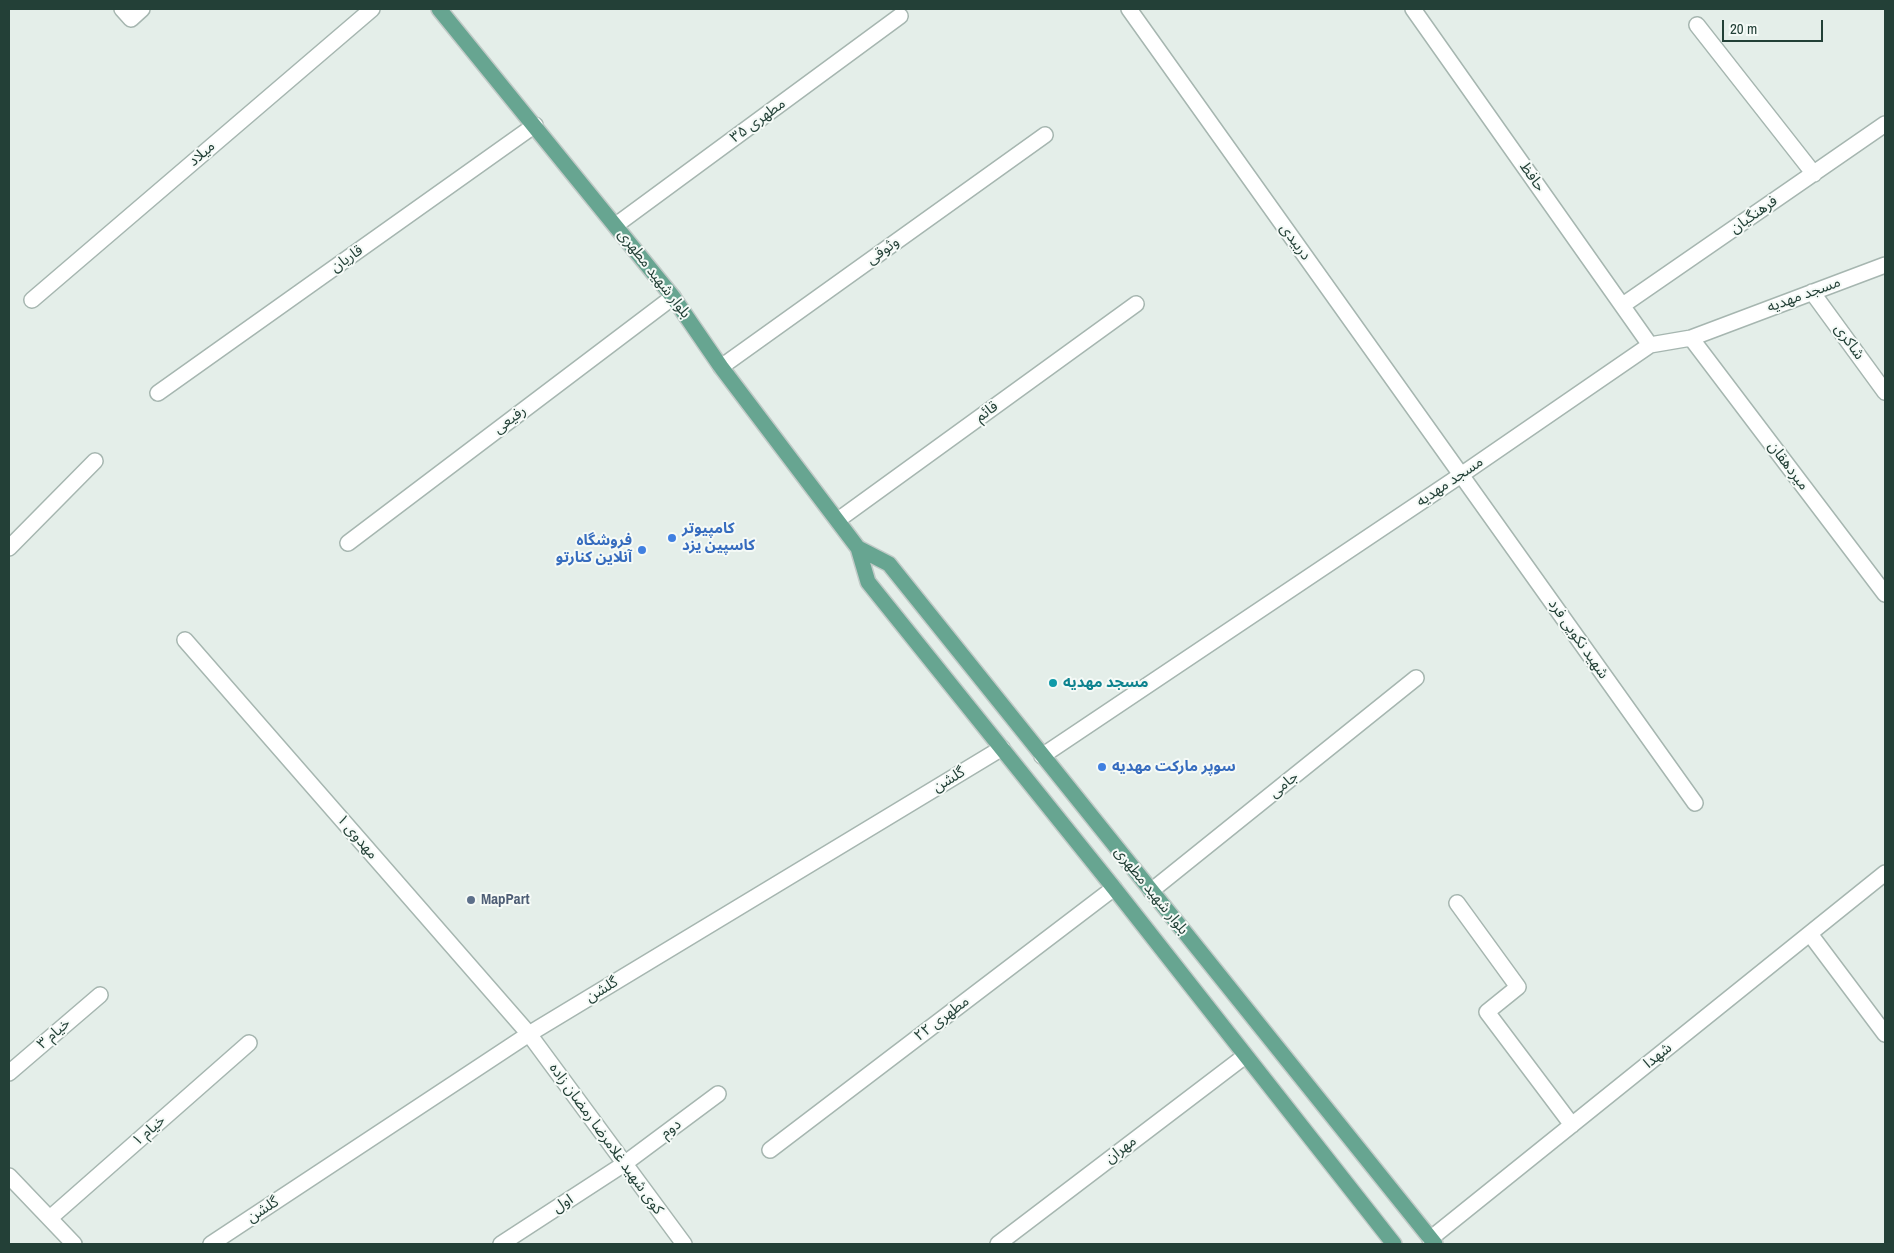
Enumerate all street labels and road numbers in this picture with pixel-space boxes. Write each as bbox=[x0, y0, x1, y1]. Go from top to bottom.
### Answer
street label: مطهری ۳۵ bbox=[727, 95, 789, 147]
street label: میلاد bbox=[185, 137, 219, 171]
street label: حافظ bbox=[1515, 159, 1549, 195]
street label: فرهنگیان bbox=[1727, 192, 1781, 238]
street label: دربیدی bbox=[1276, 220, 1314, 264]
street label: بلوار شهید مطهری bbox=[614, 226, 694, 322]
street label: وثوقی bbox=[863, 233, 903, 269]
street label: قاریان bbox=[327, 242, 367, 276]
street label: مسجد مهدیه bbox=[1765, 273, 1843, 317]
street label: شاکری bbox=[1830, 321, 1868, 363]
street label: قائم bbox=[972, 398, 1002, 426]
street label: رفیعی bbox=[490, 402, 530, 438]
street label: میردهقان bbox=[1764, 438, 1812, 494]
street label: مسجد مهدیه bbox=[1413, 453, 1487, 511]
street label: شهید نکویی فرد bbox=[1544, 596, 1612, 682]
street label: گلشن bbox=[930, 763, 968, 797]
street label: جامی bbox=[1266, 768, 1302, 802]
street label: مهدوی ۱ bbox=[333, 811, 381, 863]
street label: بلوار شهید مطهری bbox=[1110, 843, 1192, 939]
street label: گلشن bbox=[583, 973, 621, 1007]
street label: مطهری ۲۲ bbox=[911, 993, 973, 1045]
street label: خیام ۳ bbox=[34, 1015, 74, 1053]
street label: شهدا bbox=[1640, 1039, 1676, 1073]
street label: کوی شهید غلامرضا رمضان زاده bbox=[545, 1060, 667, 1218]
street label: خیام ۱ bbox=[129, 1112, 169, 1150]
street label: دوم bbox=[657, 1115, 685, 1143]
street label: مهران bbox=[1102, 1132, 1140, 1168]
street label: اول bbox=[549, 1191, 577, 1217]
street label: گلشن bbox=[244, 1193, 282, 1227]

